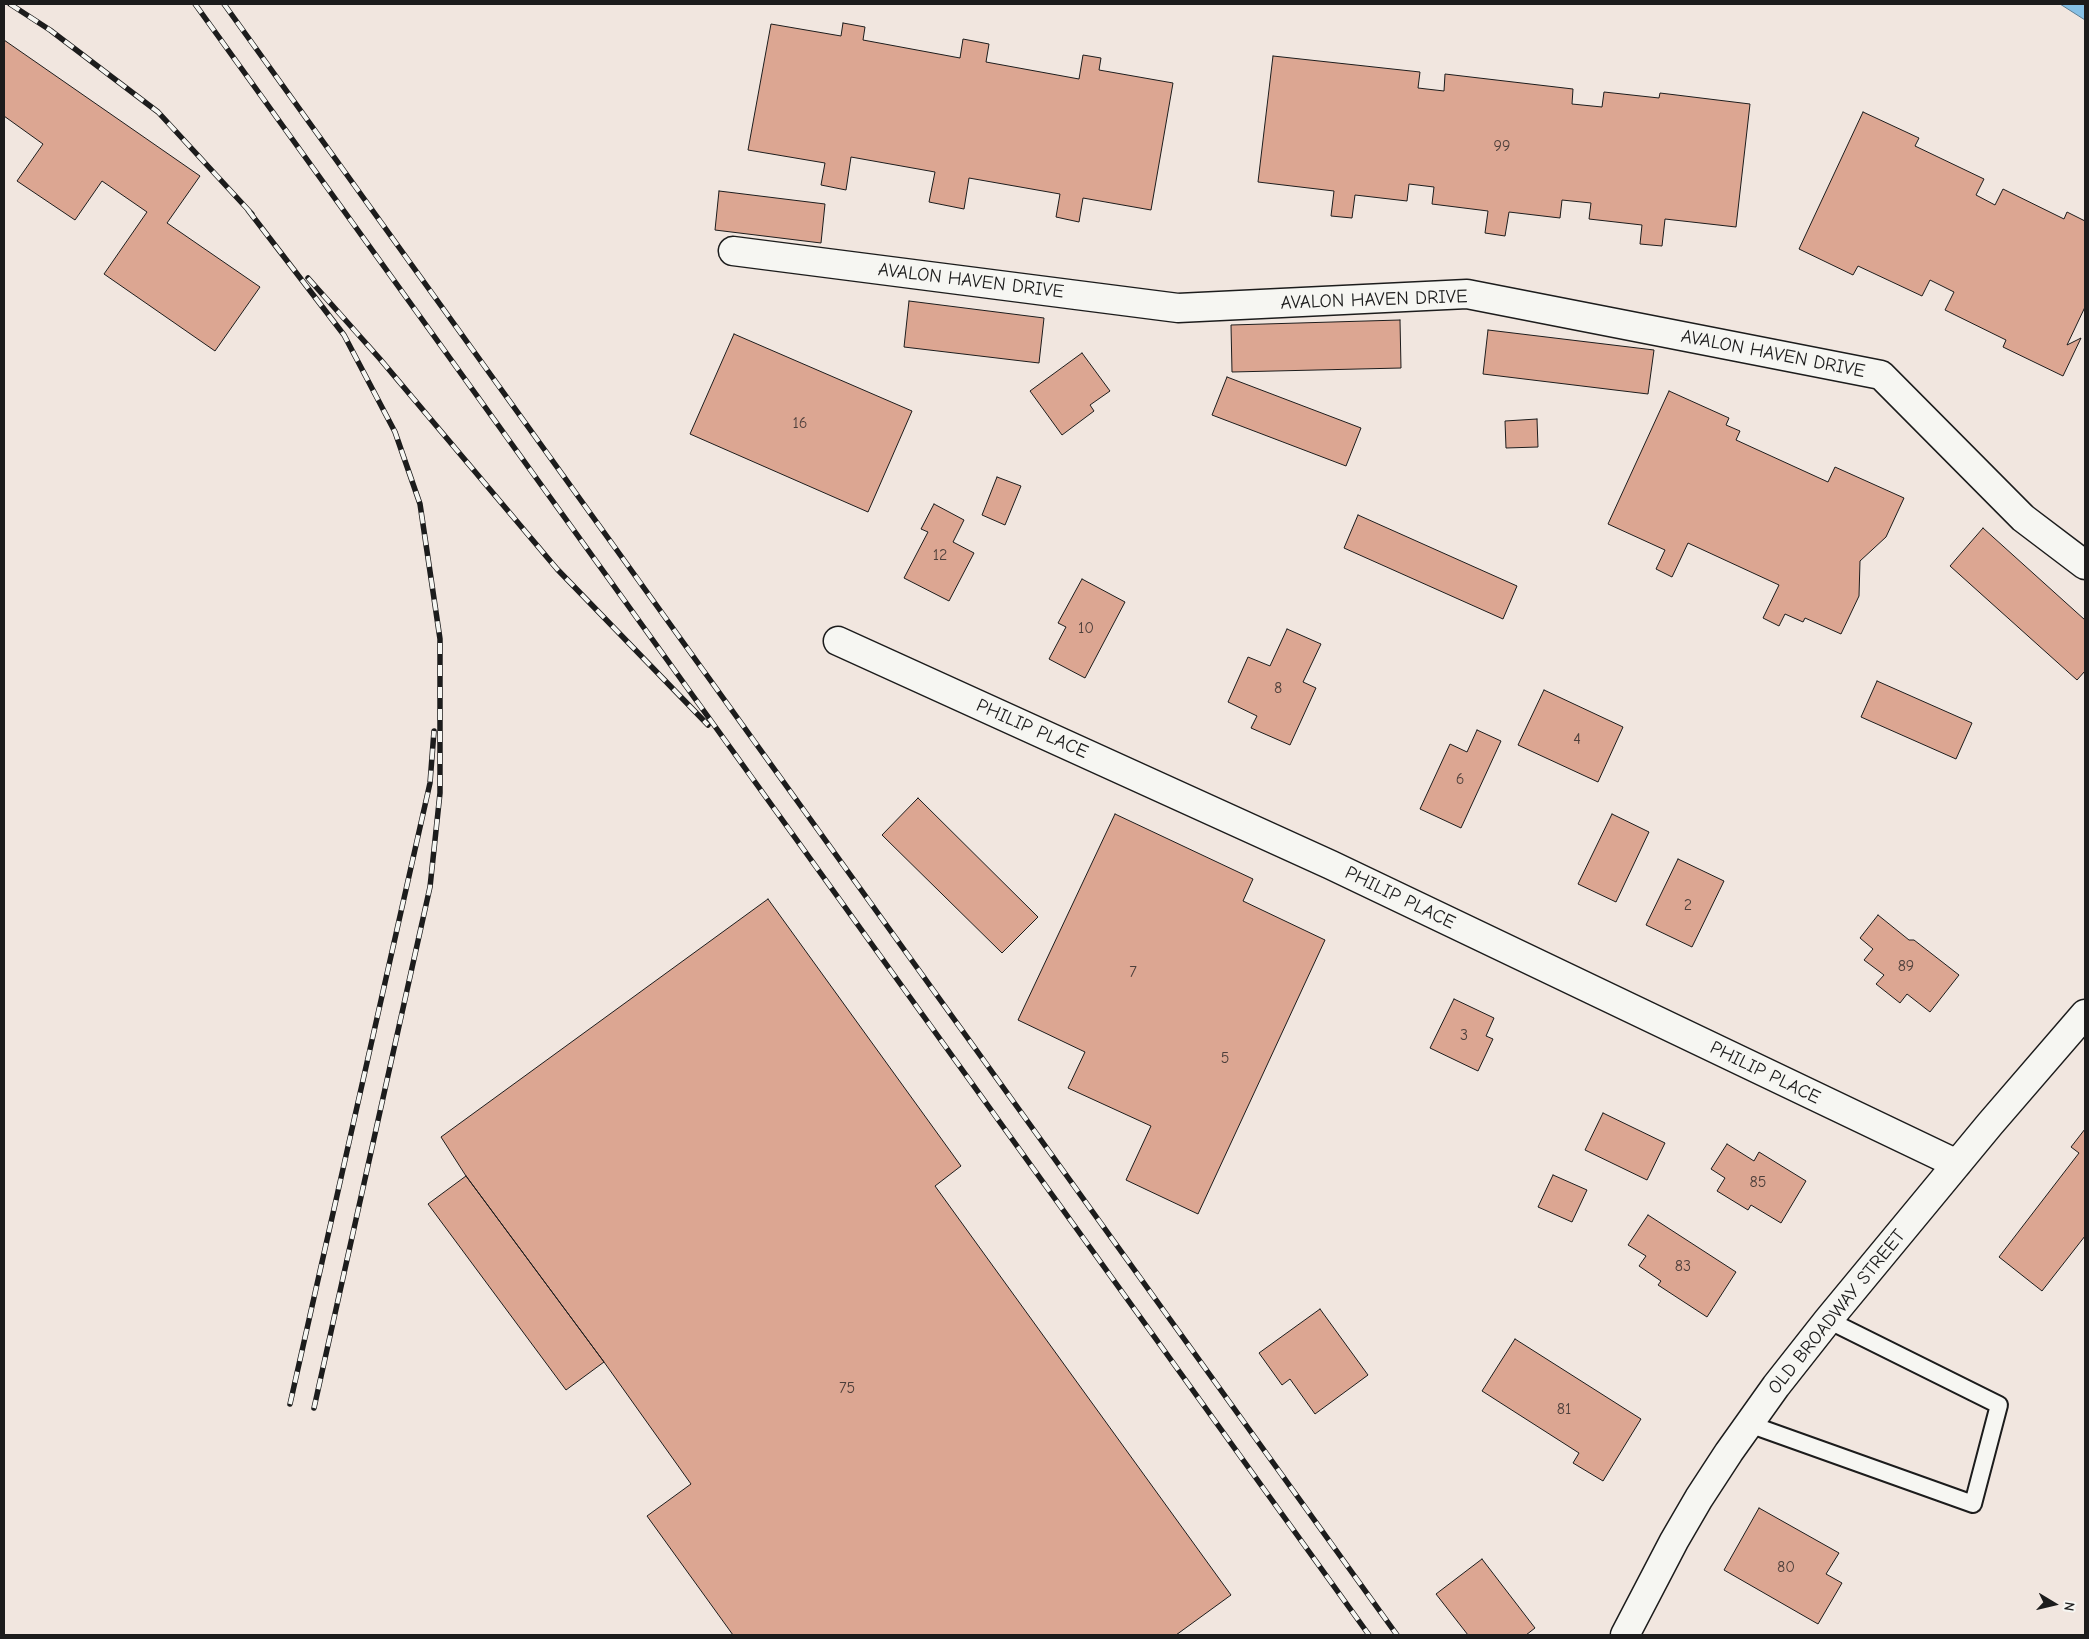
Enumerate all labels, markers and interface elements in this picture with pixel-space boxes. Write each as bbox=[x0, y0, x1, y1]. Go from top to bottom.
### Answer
house number: 99 bbox=[1494, 136, 1510, 156]
street label: AVALON HAVEN DRIVE bbox=[877, 258, 1065, 304]
street label: AVALON HAVEN DRIVE bbox=[1280, 285, 1468, 315]
street label: AVALON HAVEN DRIVE bbox=[1679, 325, 1867, 383]
house number: 16 bbox=[792, 413, 808, 433]
house number: 12 bbox=[933, 545, 947, 565]
house number: 10 bbox=[1078, 618, 1094, 638]
house number: 8 bbox=[1274, 678, 1282, 698]
street label: PHILIP PLACE bbox=[973, 694, 1091, 764]
house number: 4 bbox=[1573, 729, 1581, 749]
house number: 6 bbox=[1456, 769, 1464, 789]
street label: PHILIP PLACE bbox=[1341, 861, 1459, 935]
house number: 2 bbox=[1684, 895, 1692, 915]
house number: 89 bbox=[1898, 956, 1914, 976]
house number: 7 bbox=[1129, 962, 1137, 982]
house number: 3 bbox=[1460, 1025, 1468, 1045]
street label: PHILIP PLACE bbox=[1706, 1036, 1824, 1110]
house number: 5 bbox=[1221, 1048, 1229, 1068]
house number: 85 bbox=[1750, 1172, 1766, 1192]
street label: OLD BROADWAY STREET bbox=[1763, 1225, 1911, 1399]
house number: 83 bbox=[1675, 1256, 1691, 1276]
house number: 75 bbox=[839, 1378, 855, 1398]
house number: 81 bbox=[1557, 1399, 1571, 1419]
house number: 80 bbox=[1777, 1557, 1795, 1577]
north arrow bbox=[2029, 1579, 2079, 1629]
text: N bbox=[2060, 1601, 2078, 1612]

